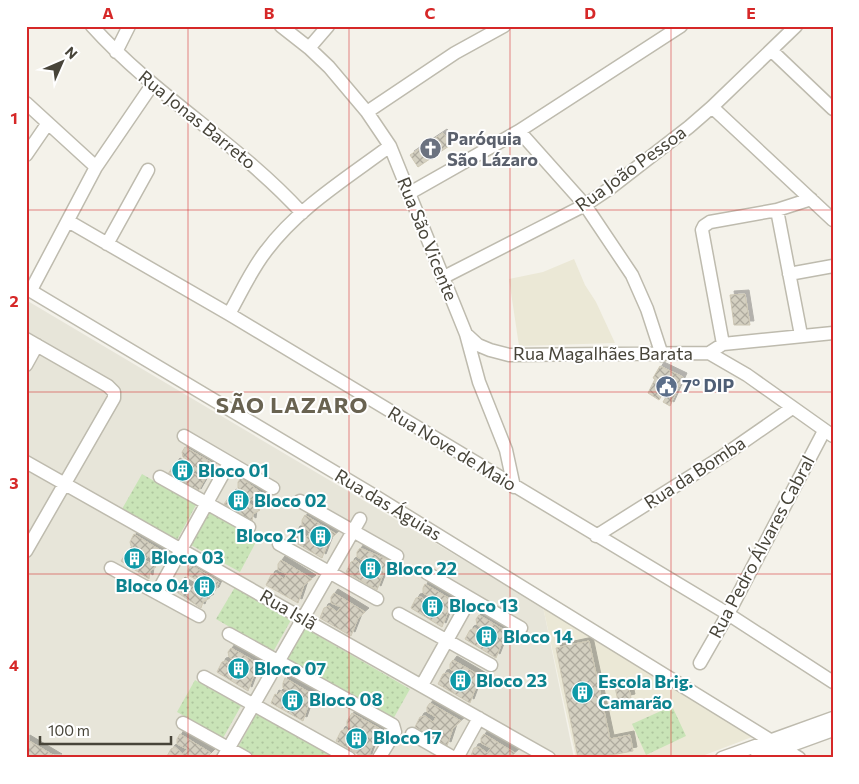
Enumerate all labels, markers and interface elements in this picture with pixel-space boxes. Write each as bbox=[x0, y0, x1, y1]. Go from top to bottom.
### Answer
text: A bbox=[102, 3, 114, 22]
text: B bbox=[264, 3, 275, 22]
text: C bbox=[425, 3, 436, 22]
text: D bbox=[584, 3, 596, 22]
text: E bbox=[746, 3, 756, 22]
north arrow bbox=[38, 38, 88, 88]
text: N bbox=[62, 43, 81, 62]
street label: Rua Jonas Barreto bbox=[134, 65, 261, 173]
text: 1 bbox=[10, 108, 18, 127]
street label: Rua João Pessoa bbox=[571, 121, 690, 216]
place label: Paróquia São Lázaro bbox=[447, 127, 538, 170]
church icon: Paróquia São Lázaro bbox=[419, 137, 443, 161]
street label: Rua São Vicente bbox=[393, 174, 463, 304]
text: 2 bbox=[9, 291, 19, 310]
street label: Rua Magalhães Barata bbox=[513, 342, 693, 364]
public building icon: 7º DIP bbox=[654, 374, 678, 398]
place label: 7º DIP bbox=[682, 374, 734, 396]
district label: SÃO LAZARO bbox=[216, 391, 368, 418]
street label: Rua Nove de Maio bbox=[384, 401, 521, 495]
street label: Rua da Bomba bbox=[640, 431, 749, 513]
street label: Rua Pedro Álvares Cabral bbox=[704, 451, 819, 642]
building icon: Bloco 01 bbox=[170, 459, 194, 483]
place label: Bloco 01 bbox=[198, 459, 269, 481]
street label: Rua das Águias bbox=[331, 464, 446, 545]
text: 3 bbox=[9, 473, 19, 492]
building icon: Bloco 02 bbox=[226, 489, 250, 513]
place label: Bloco 02 bbox=[254, 489, 327, 511]
place label: Bloco 21 bbox=[236, 524, 305, 546]
building icon: Bloco 21 bbox=[309, 524, 333, 548]
building icon: Bloco 03 bbox=[123, 546, 147, 570]
place label: Bloco 03 bbox=[151, 546, 224, 568]
building icon: Bloco 22 bbox=[358, 557, 382, 581]
place label: Bloco 22 bbox=[386, 557, 457, 579]
place label: Bloco 04 bbox=[116, 574, 189, 596]
building icon: Bloco 04 bbox=[193, 574, 217, 598]
street label: Rua Islã bbox=[256, 584, 321, 634]
building icon: Bloco 13 bbox=[421, 594, 445, 618]
place label: Bloco 13 bbox=[449, 594, 518, 616]
building icon: Bloco 14 bbox=[475, 625, 499, 649]
place label: Bloco 14 bbox=[503, 625, 573, 647]
text: 4 bbox=[9, 655, 19, 674]
building icon: Bloco 07 bbox=[226, 657, 250, 681]
place label: Bloco 07 bbox=[254, 657, 326, 679]
building icon: Bloco 23 bbox=[448, 669, 472, 693]
place label: Bloco 23 bbox=[476, 669, 547, 691]
place label: Escola Brig. Camarão bbox=[598, 670, 694, 713]
building icon: Escola Brig. Camarão bbox=[570, 680, 594, 704]
building icon: Bloco 08 bbox=[281, 688, 305, 712]
place label: Bloco 08 bbox=[309, 688, 383, 710]
scale bar bbox=[40, 714, 171, 746]
text: 100 m bbox=[48, 721, 90, 739]
building icon: Bloco 17 bbox=[345, 726, 369, 750]
place label: Bloco 17 bbox=[373, 726, 442, 748]

